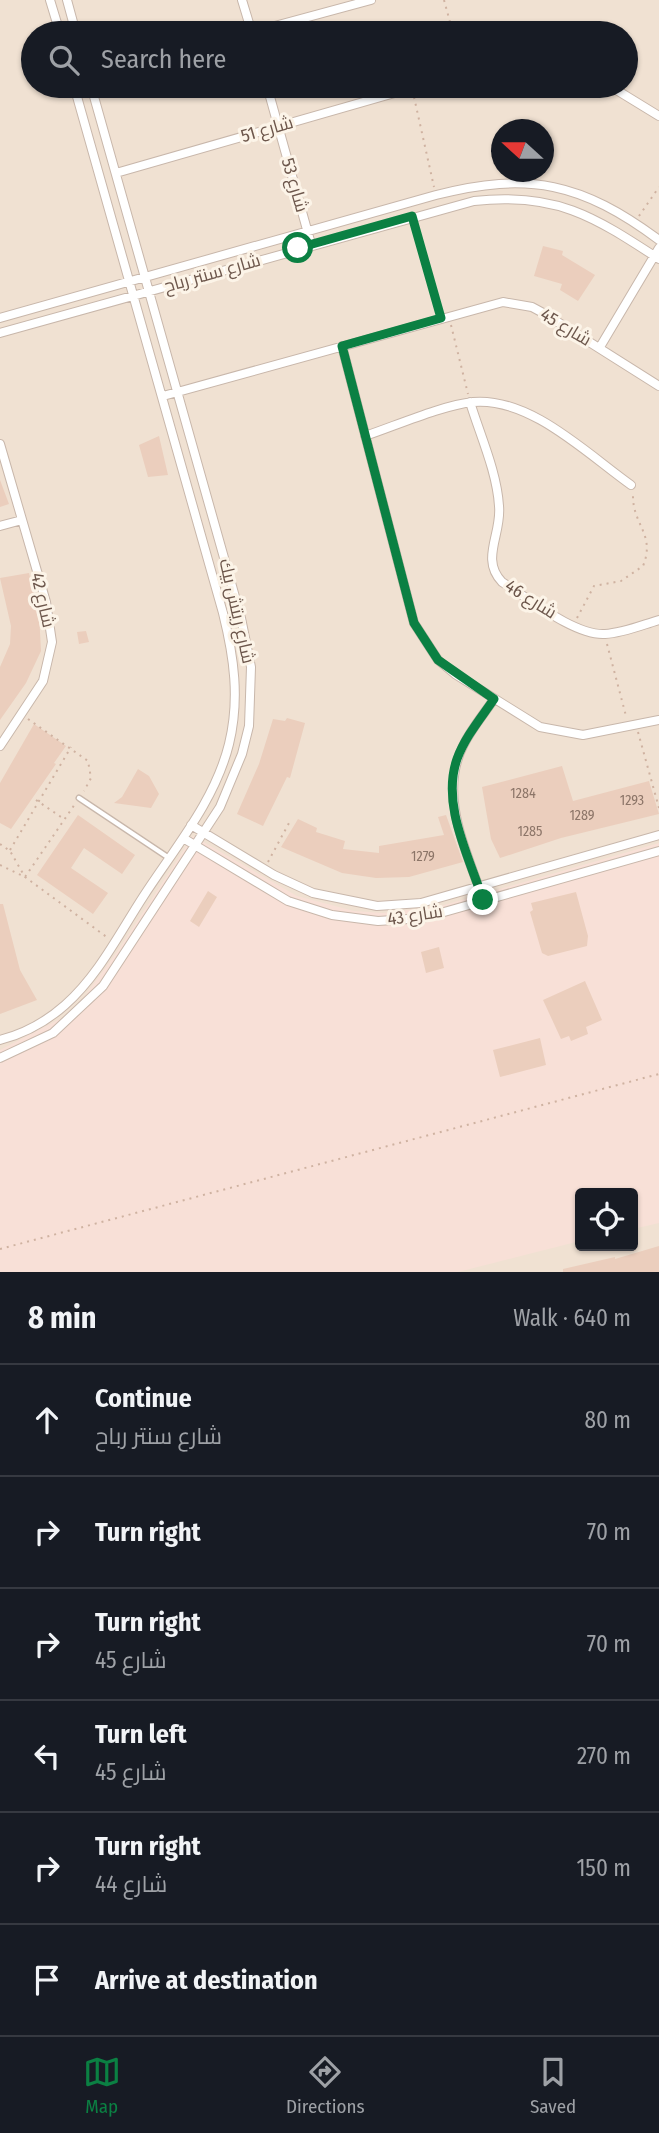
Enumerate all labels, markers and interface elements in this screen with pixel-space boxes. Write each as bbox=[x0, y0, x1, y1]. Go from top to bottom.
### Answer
search box bbox=[21, 21, 638, 98]
icon: search bbox=[45, 41, 83, 79]
text: Search here bbox=[101, 44, 226, 75]
street label: شارع 51 bbox=[238, 111, 296, 148]
north arrow bbox=[491, 119, 554, 182]
street label: شارع 53 bbox=[276, 155, 313, 215]
route start bbox=[282, 232, 313, 263]
street label: شارع سنتر رباح bbox=[161, 249, 263, 298]
street label: شارع 45 bbox=[536, 303, 596, 352]
street label: شارع ريتش بيك bbox=[213, 556, 260, 666]
street label: شارع 42 bbox=[25, 570, 60, 630]
street label: شارع 46 bbox=[501, 575, 561, 624]
house number: 1284 bbox=[510, 785, 536, 802]
house number: 1293 bbox=[620, 792, 644, 809]
house number: 1289 bbox=[569, 807, 595, 824]
house number: 1285 bbox=[517, 823, 543, 840]
house number: 1279 bbox=[411, 848, 435, 865]
route end bbox=[467, 884, 498, 915]
street label: شارع 43 bbox=[386, 900, 444, 931]
map controls bbox=[575, 1188, 638, 1251]
button: locate bbox=[575, 1188, 638, 1251]
text: 8 min bbox=[28, 1300, 96, 1336]
text: Walk · 640 m bbox=[513, 1304, 631, 1332]
text: Continue bbox=[95, 1383, 192, 1414]
icon: ahead bbox=[28, 1401, 66, 1439]
text: 80 m bbox=[584, 1406, 631, 1434]
text: شارع سنتر رباح bbox=[95, 1422, 222, 1450]
icon: right bbox=[28, 1513, 66, 1551]
text: Turn right bbox=[95, 1517, 201, 1548]
text: 70 m bbox=[587, 1518, 631, 1546]
text: Turn right bbox=[95, 1607, 201, 1638]
icon: right bbox=[28, 1625, 66, 1663]
text: 70 m bbox=[587, 1630, 631, 1658]
text: شارع 45 bbox=[95, 1646, 166, 1674]
text: Turn left bbox=[95, 1719, 187, 1750]
icon: left bbox=[28, 1737, 66, 1775]
text: 270 m bbox=[577, 1742, 631, 1770]
text: شارع 45 bbox=[95, 1758, 166, 1786]
text: Turn right bbox=[95, 1831, 201, 1862]
icon: right bbox=[28, 1849, 66, 1887]
text: 150 m bbox=[576, 1854, 631, 1882]
text: شارع 44 bbox=[95, 1870, 167, 1898]
icon: arrive bbox=[28, 1961, 66, 1999]
text: Arrive at destination bbox=[95, 1965, 318, 1996]
tab: Map bbox=[83, 2053, 121, 2118]
tab: Directions bbox=[286, 2053, 365, 2118]
tab: Saved bbox=[530, 2053, 576, 2118]

